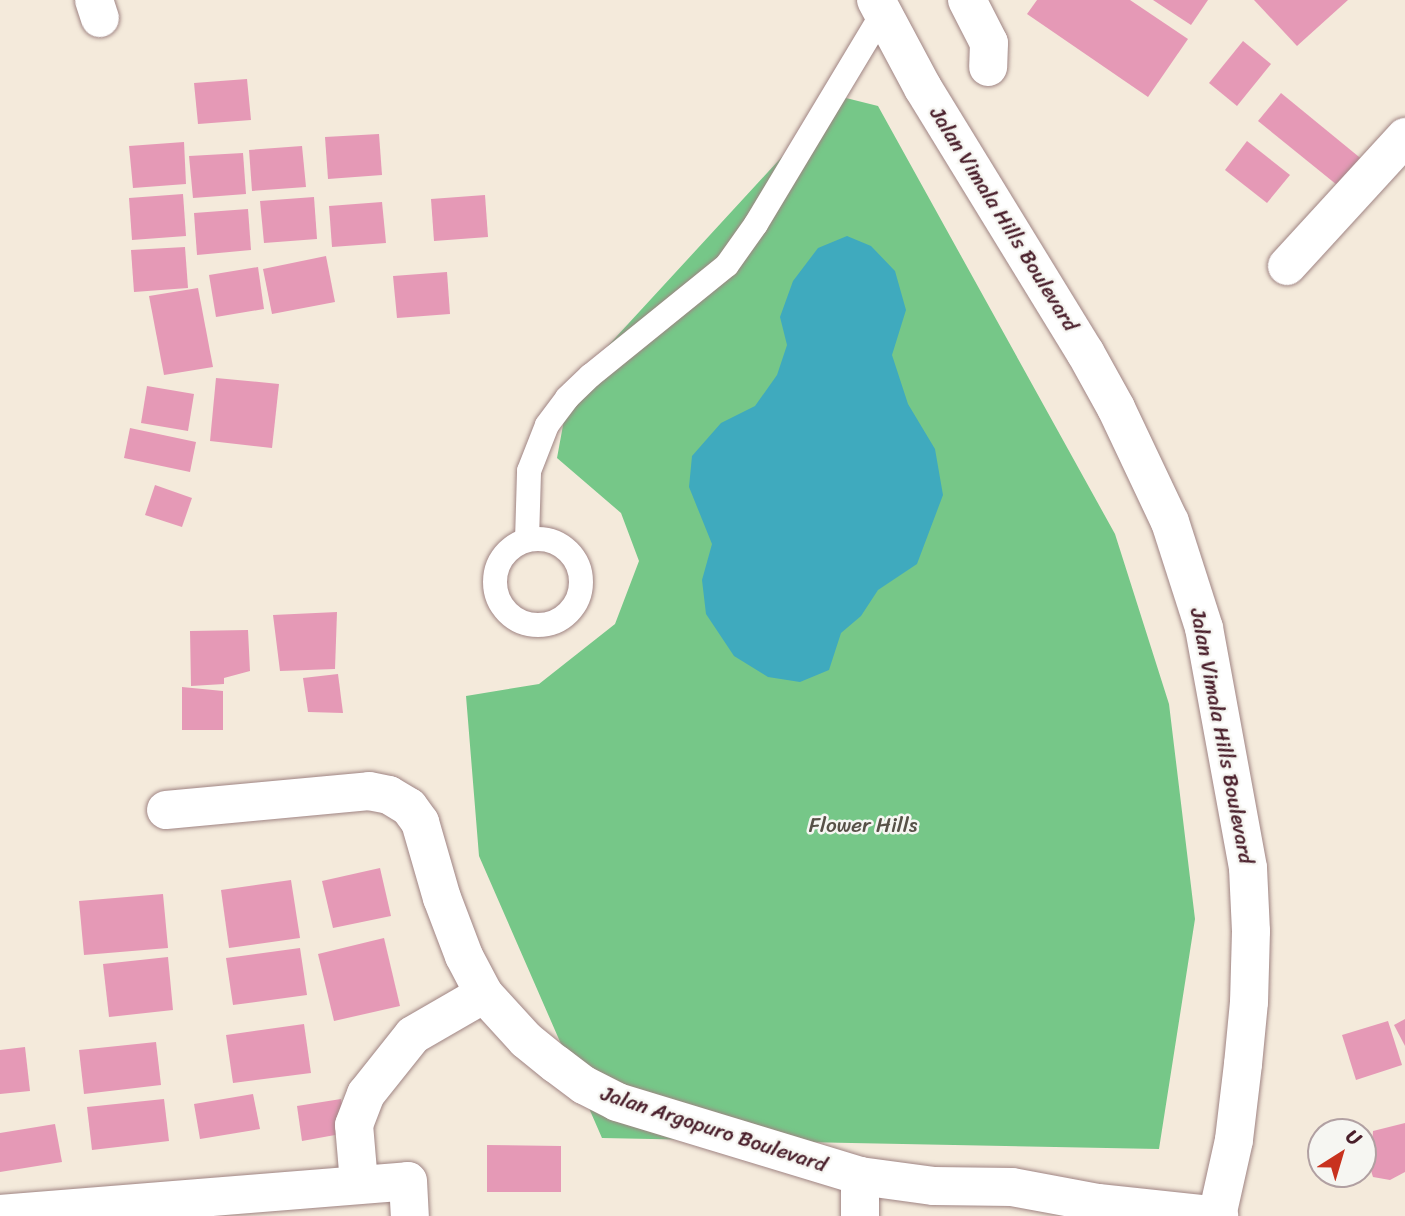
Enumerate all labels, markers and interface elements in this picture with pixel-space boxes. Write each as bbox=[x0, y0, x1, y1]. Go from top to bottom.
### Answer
street label: Jalan Vimala Hills Boulevard bbox=[925, 103, 1083, 335]
street label: Jalan Vimala Hills Boulevard bbox=[1185, 607, 1259, 865]
park label: Flower Hills bbox=[809, 812, 917, 838]
street label: Jalan Argopuro Boulevard bbox=[598, 1081, 830, 1177]
north arrow bbox=[1307, 1118, 1377, 1188]
text: U bbox=[1339, 1120, 1369, 1154]

